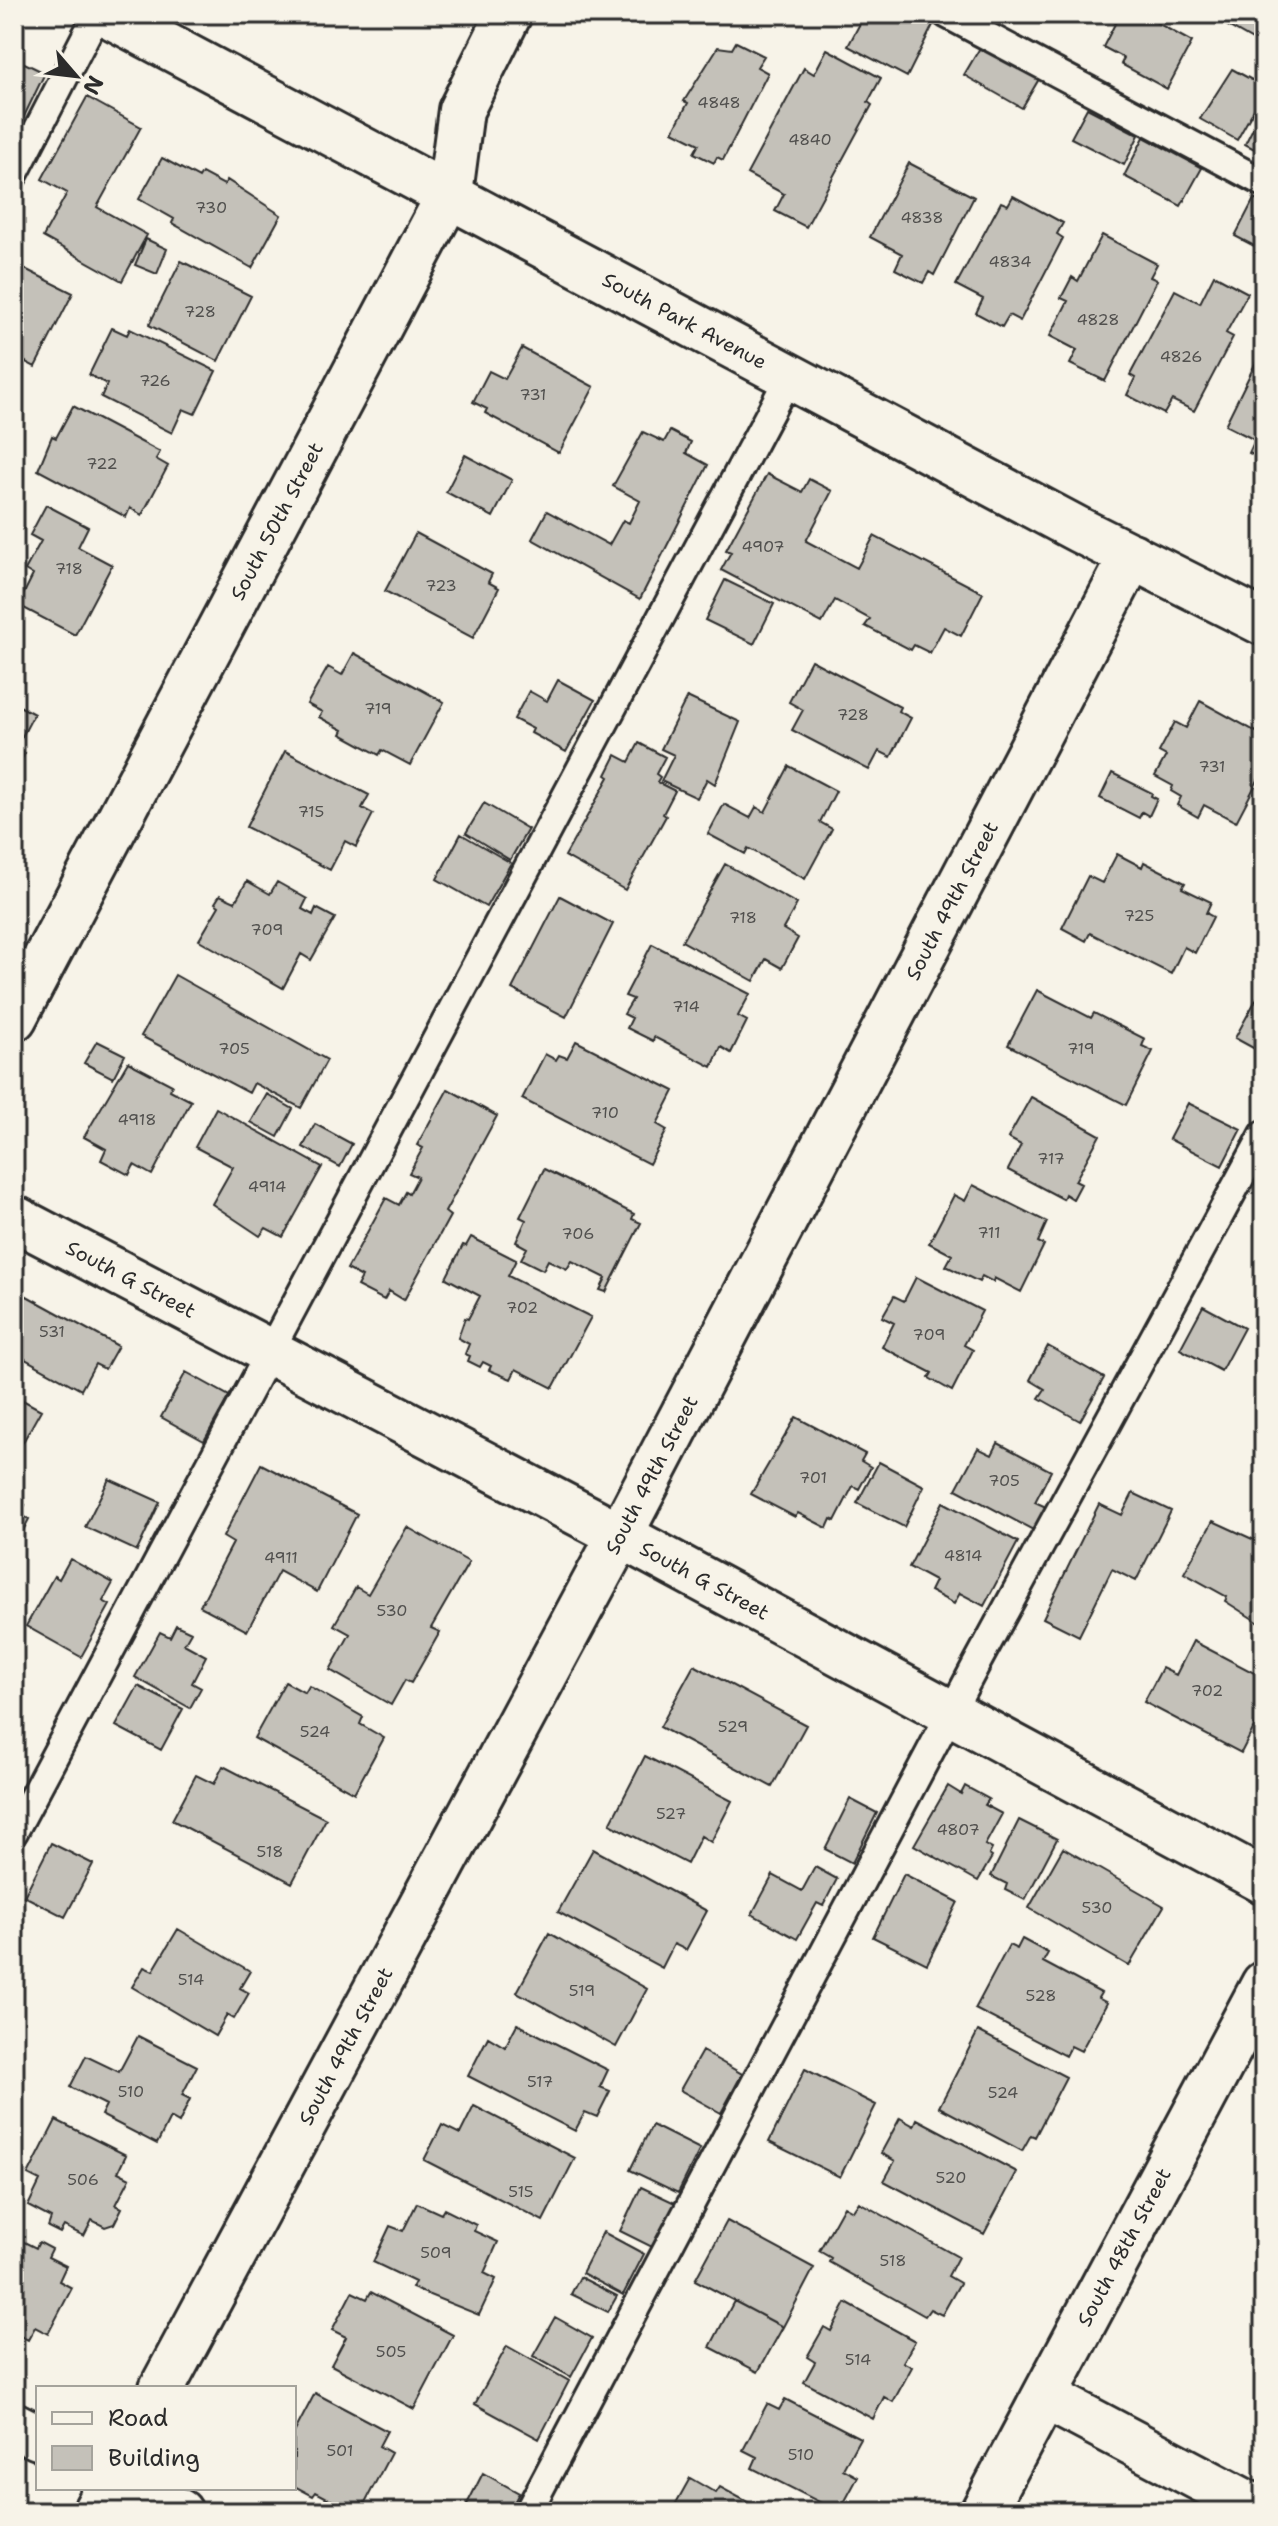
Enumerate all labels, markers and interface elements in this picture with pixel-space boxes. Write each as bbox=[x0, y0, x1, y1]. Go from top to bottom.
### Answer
north arrow bbox=[36, 36, 116, 116]
text: N bbox=[76, 71, 110, 100]
house number: 4848 bbox=[697, 92, 741, 113]
house number: 4840 bbox=[788, 129, 832, 150]
house number: 730 bbox=[195, 197, 227, 218]
house number: 4838 bbox=[900, 207, 944, 228]
house number: 4834 bbox=[989, 251, 1031, 272]
street label: South Park Avenue bbox=[598, 266, 771, 375]
house number: 728 bbox=[184, 301, 216, 322]
house number: 4828 bbox=[1077, 309, 1119, 330]
house number: 4826 bbox=[1160, 346, 1202, 367]
house number: 726 bbox=[139, 370, 171, 391]
house number: 731 bbox=[519, 384, 547, 405]
street label: South 50th Street bbox=[224, 438, 329, 604]
house number: 722 bbox=[86, 453, 118, 474]
house number: 4907 bbox=[742, 536, 785, 557]
house number: 718 bbox=[55, 558, 83, 579]
house number: 723 bbox=[425, 575, 457, 596]
house number: 719 bbox=[364, 698, 392, 719]
house number: 728 bbox=[837, 704, 869, 725]
house number: 731 bbox=[1198, 756, 1226, 777]
house number: 715 bbox=[298, 801, 324, 822]
street label: South 49th Street bbox=[900, 817, 1004, 985]
house number: 725 bbox=[1124, 905, 1154, 926]
house number: 718 bbox=[729, 907, 757, 928]
house number: 709 bbox=[251, 919, 283, 940]
house number: 714 bbox=[672, 996, 700, 1017]
house number: 705 bbox=[218, 1038, 250, 1059]
house number: 719 bbox=[1067, 1038, 1095, 1059]
house number: 710 bbox=[591, 1102, 619, 1123]
house number: 4918 bbox=[118, 1109, 156, 1130]
house number: 717 bbox=[1037, 1148, 1065, 1169]
house number: 4914 bbox=[248, 1176, 286, 1197]
house number: 711 bbox=[977, 1222, 1001, 1243]
house number: 706 bbox=[562, 1223, 594, 1244]
street label: South G Street bbox=[62, 1235, 200, 1324]
house number: 702 bbox=[506, 1297, 538, 1318]
house number: 531 bbox=[39, 1321, 65, 1342]
house number: 709 bbox=[913, 1324, 945, 1345]
street label: South 49th Street bbox=[599, 1391, 704, 1559]
house number: 701 bbox=[799, 1467, 827, 1488]
house number: 705 bbox=[988, 1470, 1020, 1491]
street label: South G Street bbox=[636, 1535, 774, 1626]
house number: 4814 bbox=[944, 1545, 982, 1566]
house number: 4911 bbox=[264, 1547, 298, 1568]
house number: 530 bbox=[376, 1600, 408, 1621]
house number: 702 bbox=[1191, 1680, 1223, 1701]
house number: 529 bbox=[718, 1716, 748, 1737]
house number: 524 bbox=[300, 1721, 330, 1742]
house number: 527 bbox=[656, 1803, 686, 1824]
house number: 4807 bbox=[936, 1819, 980, 1840]
house number: 518 bbox=[257, 1841, 283, 1862]
house number: 530 bbox=[1081, 1897, 1113, 1918]
street label: South 49th Street bbox=[293, 1963, 399, 2130]
house number: 514 bbox=[178, 1969, 204, 1990]
house number: 519 bbox=[569, 1980, 595, 2001]
house number: 528 bbox=[1026, 1985, 1056, 2006]
house number: 517 bbox=[527, 2071, 553, 2092]
house number: 510 bbox=[118, 2081, 144, 2102]
house number: 524 bbox=[988, 2082, 1018, 2103]
street label: South 48th Street bbox=[1071, 2163, 1177, 2331]
house number: 520 bbox=[936, 2167, 966, 2188]
house number: 506 bbox=[67, 2169, 99, 2190]
house number: 515 bbox=[508, 2181, 534, 2202]
house number: 509 bbox=[420, 2242, 452, 2263]
house number: 518 bbox=[880, 2250, 906, 2271]
house number: 505 bbox=[376, 2341, 406, 2362]
house number: 514 bbox=[845, 2349, 871, 2370]
legend bbox=[36, 2386, 296, 2490]
text: Road bbox=[108, 2402, 168, 2434]
house number: 501 bbox=[326, 2440, 354, 2461]
text: Building bbox=[108, 2442, 200, 2474]
house number: 510 bbox=[788, 2444, 814, 2465]

